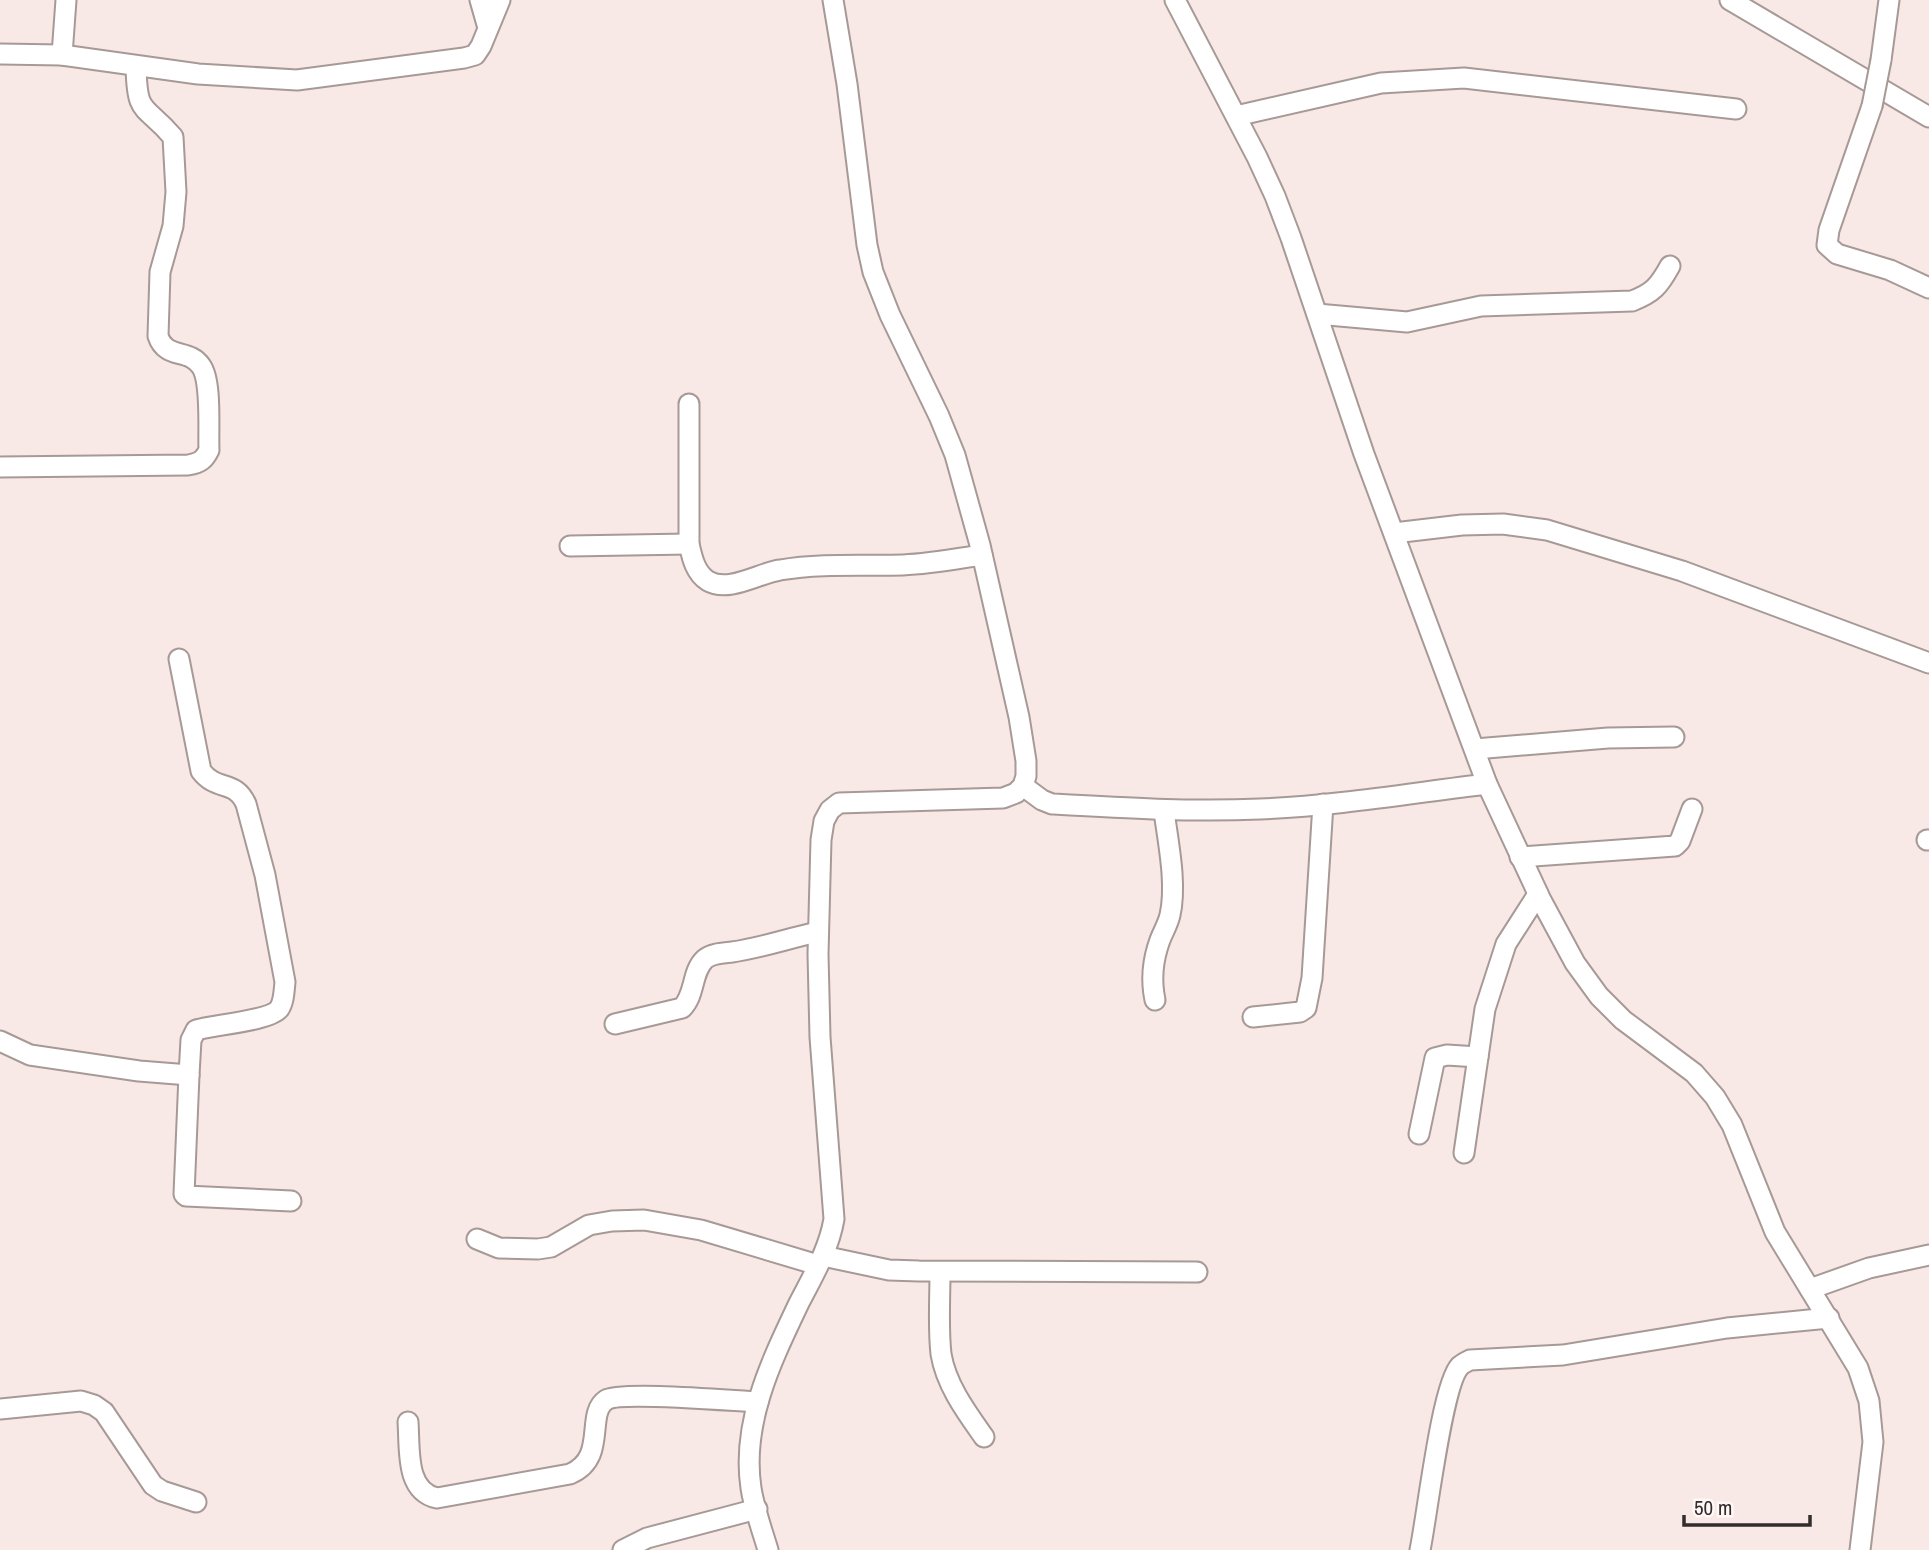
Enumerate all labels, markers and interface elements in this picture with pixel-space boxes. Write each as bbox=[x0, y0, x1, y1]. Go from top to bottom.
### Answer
scale bar bbox=[1684, 1484, 1810, 1528]
text: 50 m bbox=[1694, 1493, 1732, 1522]

